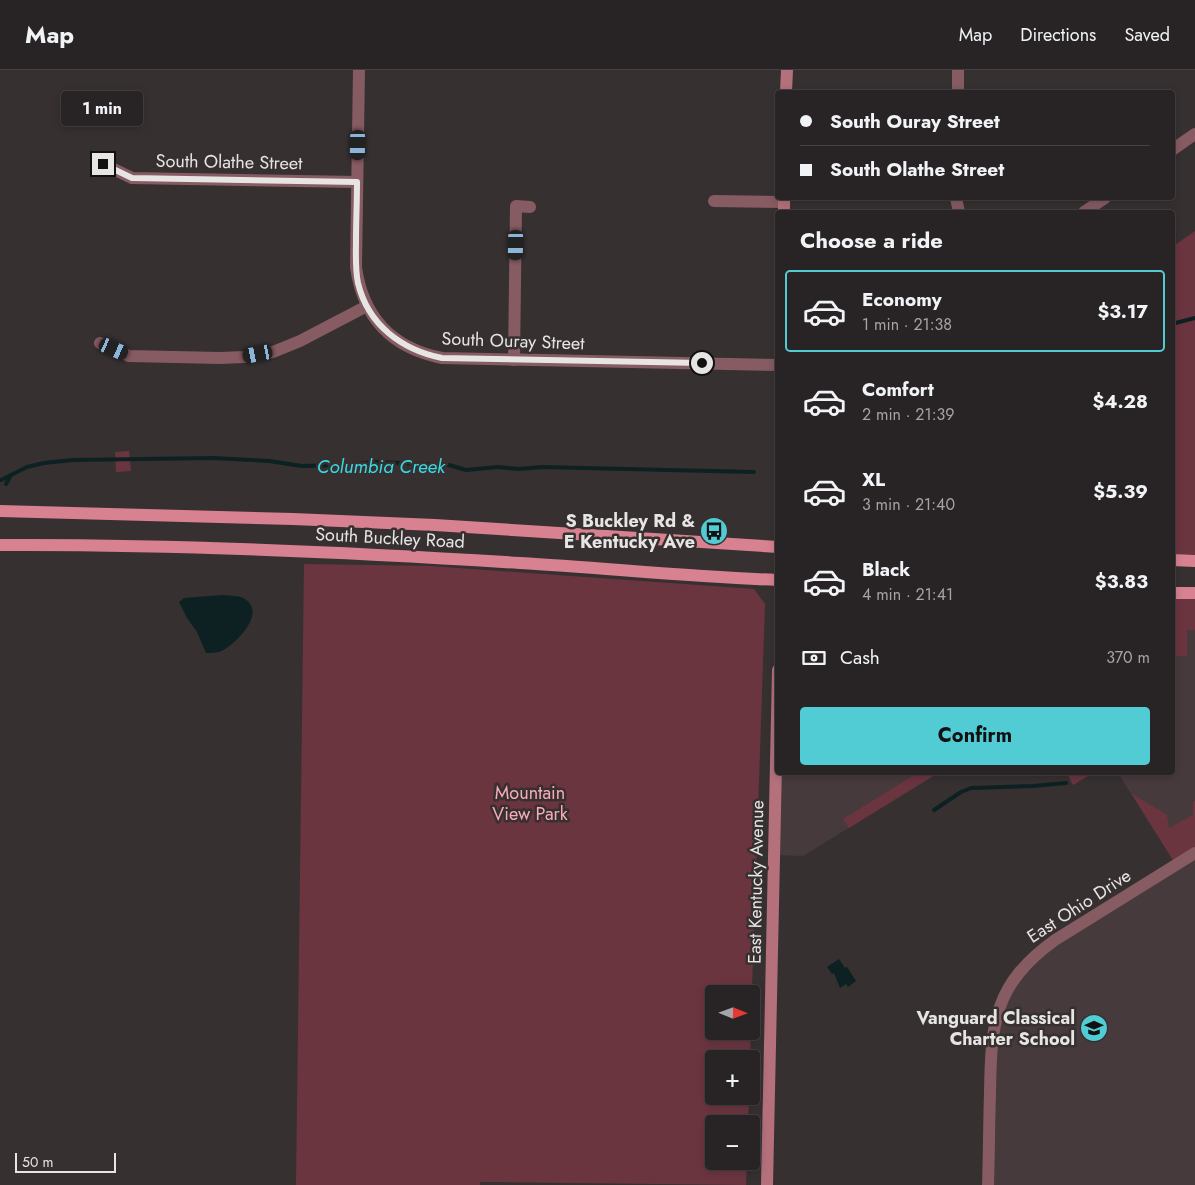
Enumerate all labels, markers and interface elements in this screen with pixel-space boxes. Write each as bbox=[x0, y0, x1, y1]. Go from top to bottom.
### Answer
text: Map bbox=[25, 17, 74, 52]
text: Map bbox=[959, 22, 992, 48]
text: Directions bbox=[1020, 22, 1096, 48]
text: Saved bbox=[1124, 22, 1170, 48]
callout: 1 min bbox=[62, 92, 144, 126]
text: 1 min bbox=[82, 97, 122, 120]
text: South Ouray Street bbox=[830, 108, 1000, 135]
car bbox=[350, 130, 365, 160]
street label: South Olathe Street bbox=[155, 148, 303, 176]
route end bbox=[92, 153, 114, 175]
text: South Olathe Street bbox=[830, 156, 1004, 183]
text: Choose a ride bbox=[800, 224, 943, 256]
car bbox=[508, 230, 523, 260]
text: Economy bbox=[862, 286, 942, 313]
icon: car bbox=[802, 289, 847, 334]
text: $3.17 bbox=[1097, 298, 1148, 325]
text: 1 min · 21:38 bbox=[862, 313, 952, 336]
street label: South Ouray Street bbox=[441, 326, 586, 357]
car bbox=[97, 336, 130, 362]
car bbox=[241, 344, 274, 364]
route start bbox=[691, 352, 713, 374]
text: Comfort bbox=[862, 376, 934, 403]
icon: car bbox=[802, 379, 847, 424]
text: $4.28 bbox=[1092, 388, 1148, 415]
text: 2 min · 21:39 bbox=[862, 403, 954, 426]
water label: Columbia Creek bbox=[317, 453, 446, 480]
text: XL bbox=[862, 466, 885, 493]
icon: car bbox=[802, 469, 847, 514]
text: $5.39 bbox=[1093, 478, 1148, 505]
text: 3 min · 21:40 bbox=[862, 493, 955, 516]
place label: S Buckley Rd & E Kentucky Ave bbox=[564, 508, 695, 555]
bus stop icon: S Buckley Rd & E Kentucky Ave bbox=[699, 516, 729, 546]
street label: South Buckley Road bbox=[315, 521, 465, 555]
text: Black bbox=[862, 556, 910, 583]
icon: car bbox=[802, 559, 847, 604]
text: $3.83 bbox=[1095, 568, 1148, 595]
text: 4 min · 21:41 bbox=[862, 583, 953, 606]
icon: cash bbox=[800, 644, 828, 672]
text: Cash bbox=[840, 644, 880, 671]
text: 370 m bbox=[1106, 646, 1150, 669]
button: Confirm bbox=[800, 707, 1150, 765]
park label: Mountain View Park bbox=[492, 780, 568, 827]
street label: East Kentucky Avenue bbox=[742, 800, 770, 964]
street label: East Ohio Drive bbox=[1022, 863, 1136, 949]
north arrow bbox=[705, 985, 760, 1040]
map controls bbox=[705, 985, 760, 1170]
place label: Vanguard Classical Charter School bbox=[916, 1005, 1075, 1052]
school or university icon: Vanguard Classical Charter School bbox=[1079, 1013, 1109, 1043]
button: + bbox=[705, 1050, 760, 1105]
button: − bbox=[705, 1115, 760, 1170]
scale bar bbox=[15, 1150, 116, 1173]
text: 50 m bbox=[22, 1152, 53, 1172]

